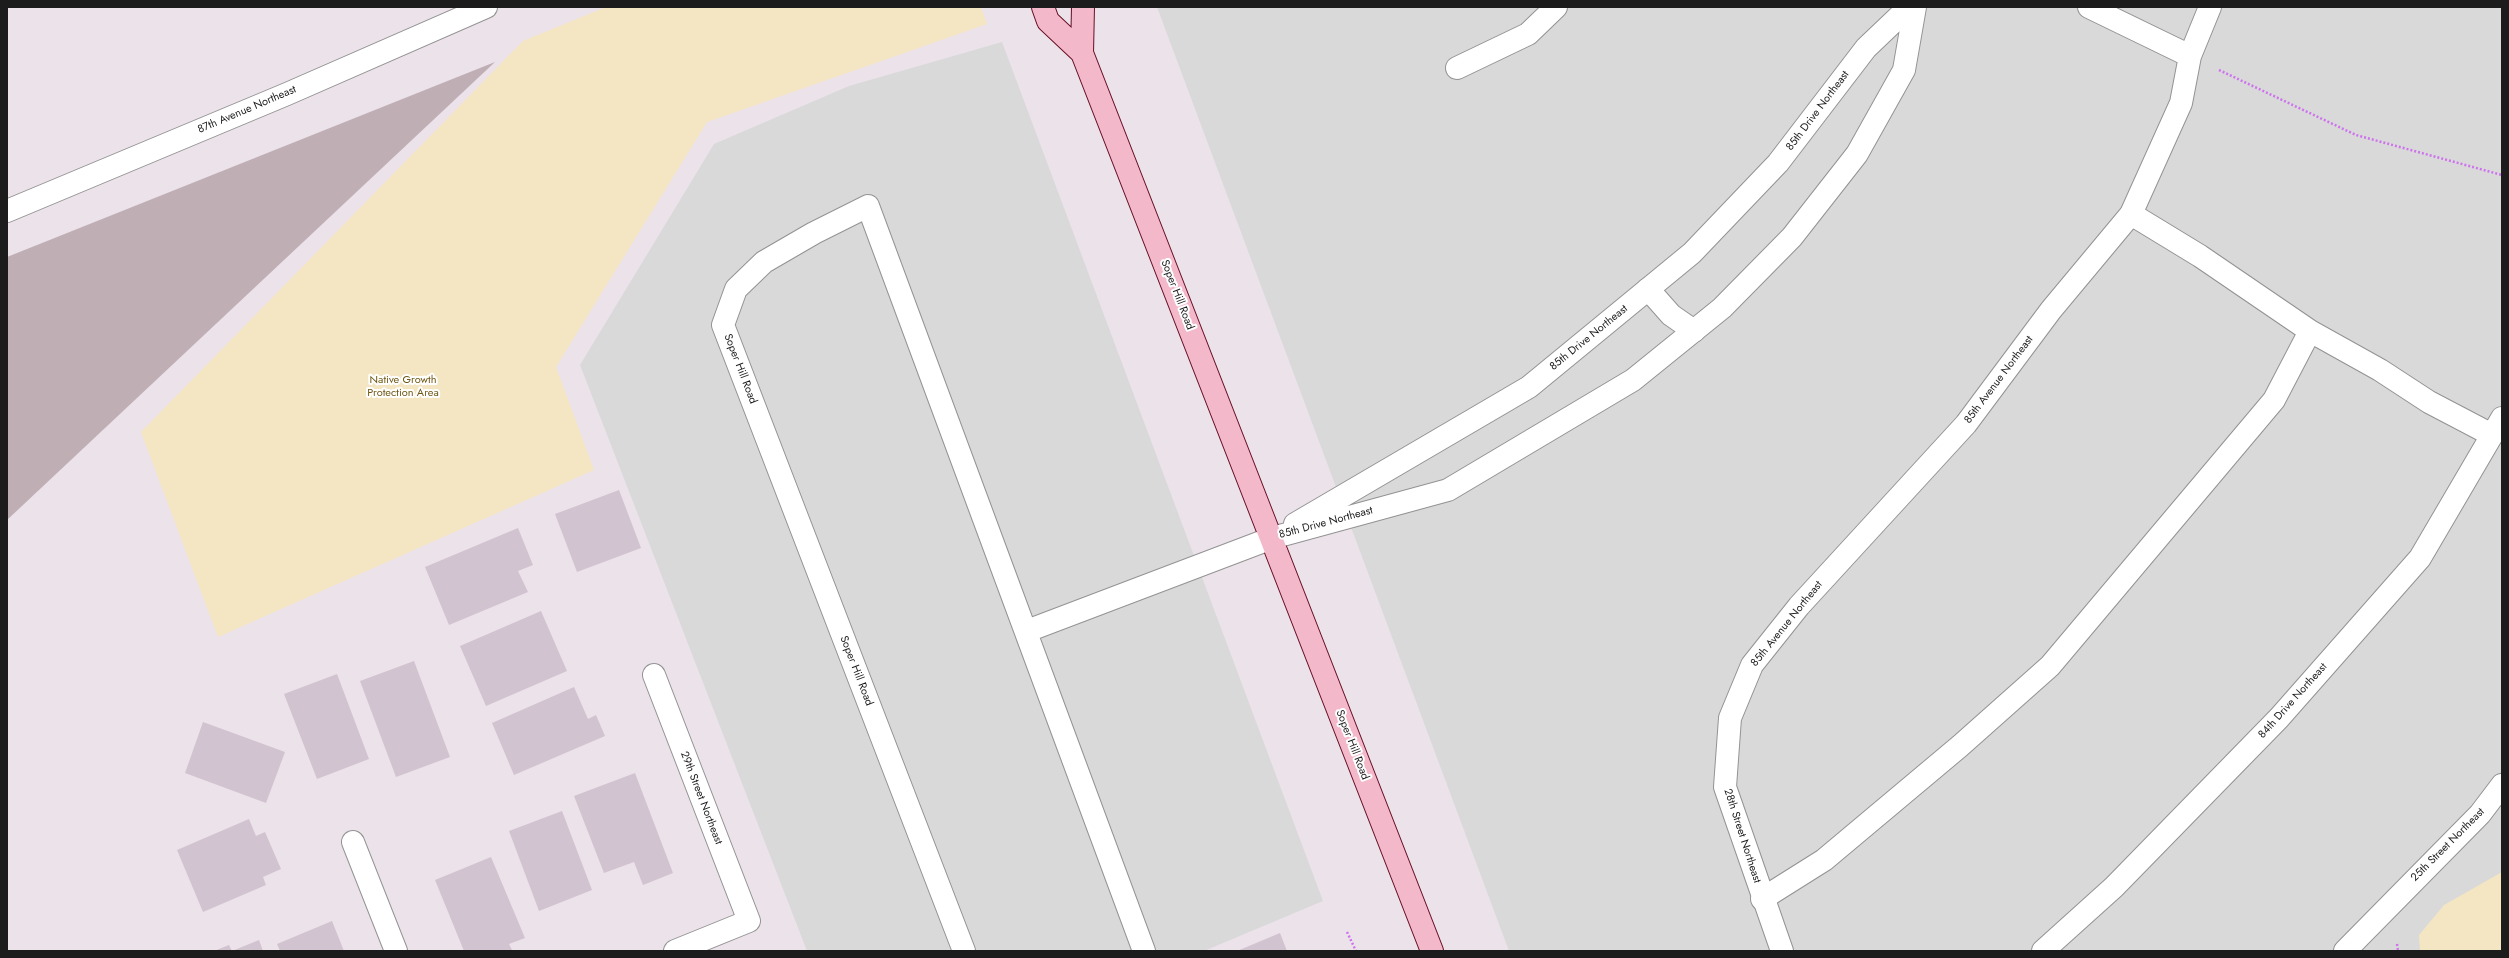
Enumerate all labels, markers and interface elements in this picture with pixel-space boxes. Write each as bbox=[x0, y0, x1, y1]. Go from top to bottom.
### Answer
street label: 85th Drive Northeast bbox=[1784, 69, 1852, 153]
street label: 87th Avenue Northeast bbox=[196, 83, 298, 137]
street label: Soper Hill Road bbox=[1158, 258, 1196, 332]
street label: 85th Drive Northeast bbox=[1547, 303, 1631, 373]
street label: Soper Hill Road bbox=[721, 332, 759, 406]
street label: 85th Avenue Northeast bbox=[1962, 334, 2036, 426]
park label: Native Growth Protection Area bbox=[367, 373, 439, 399]
street label: 85th Drive Northeast bbox=[1278, 504, 1374, 542]
street label: 85th Avenue Northeast bbox=[1748, 579, 1826, 669]
street label: Soper Hill Road bbox=[837, 634, 875, 708]
street label: 84th Drive Northeast bbox=[2256, 661, 2330, 741]
street label: Soper Hill Road bbox=[1333, 708, 1371, 782]
street label: 29th Street Northeast bbox=[677, 750, 725, 846]
street label: 28th Street Northeast bbox=[1721, 787, 1763, 885]
street label: 25th Street Northeast bbox=[2409, 806, 2487, 884]

